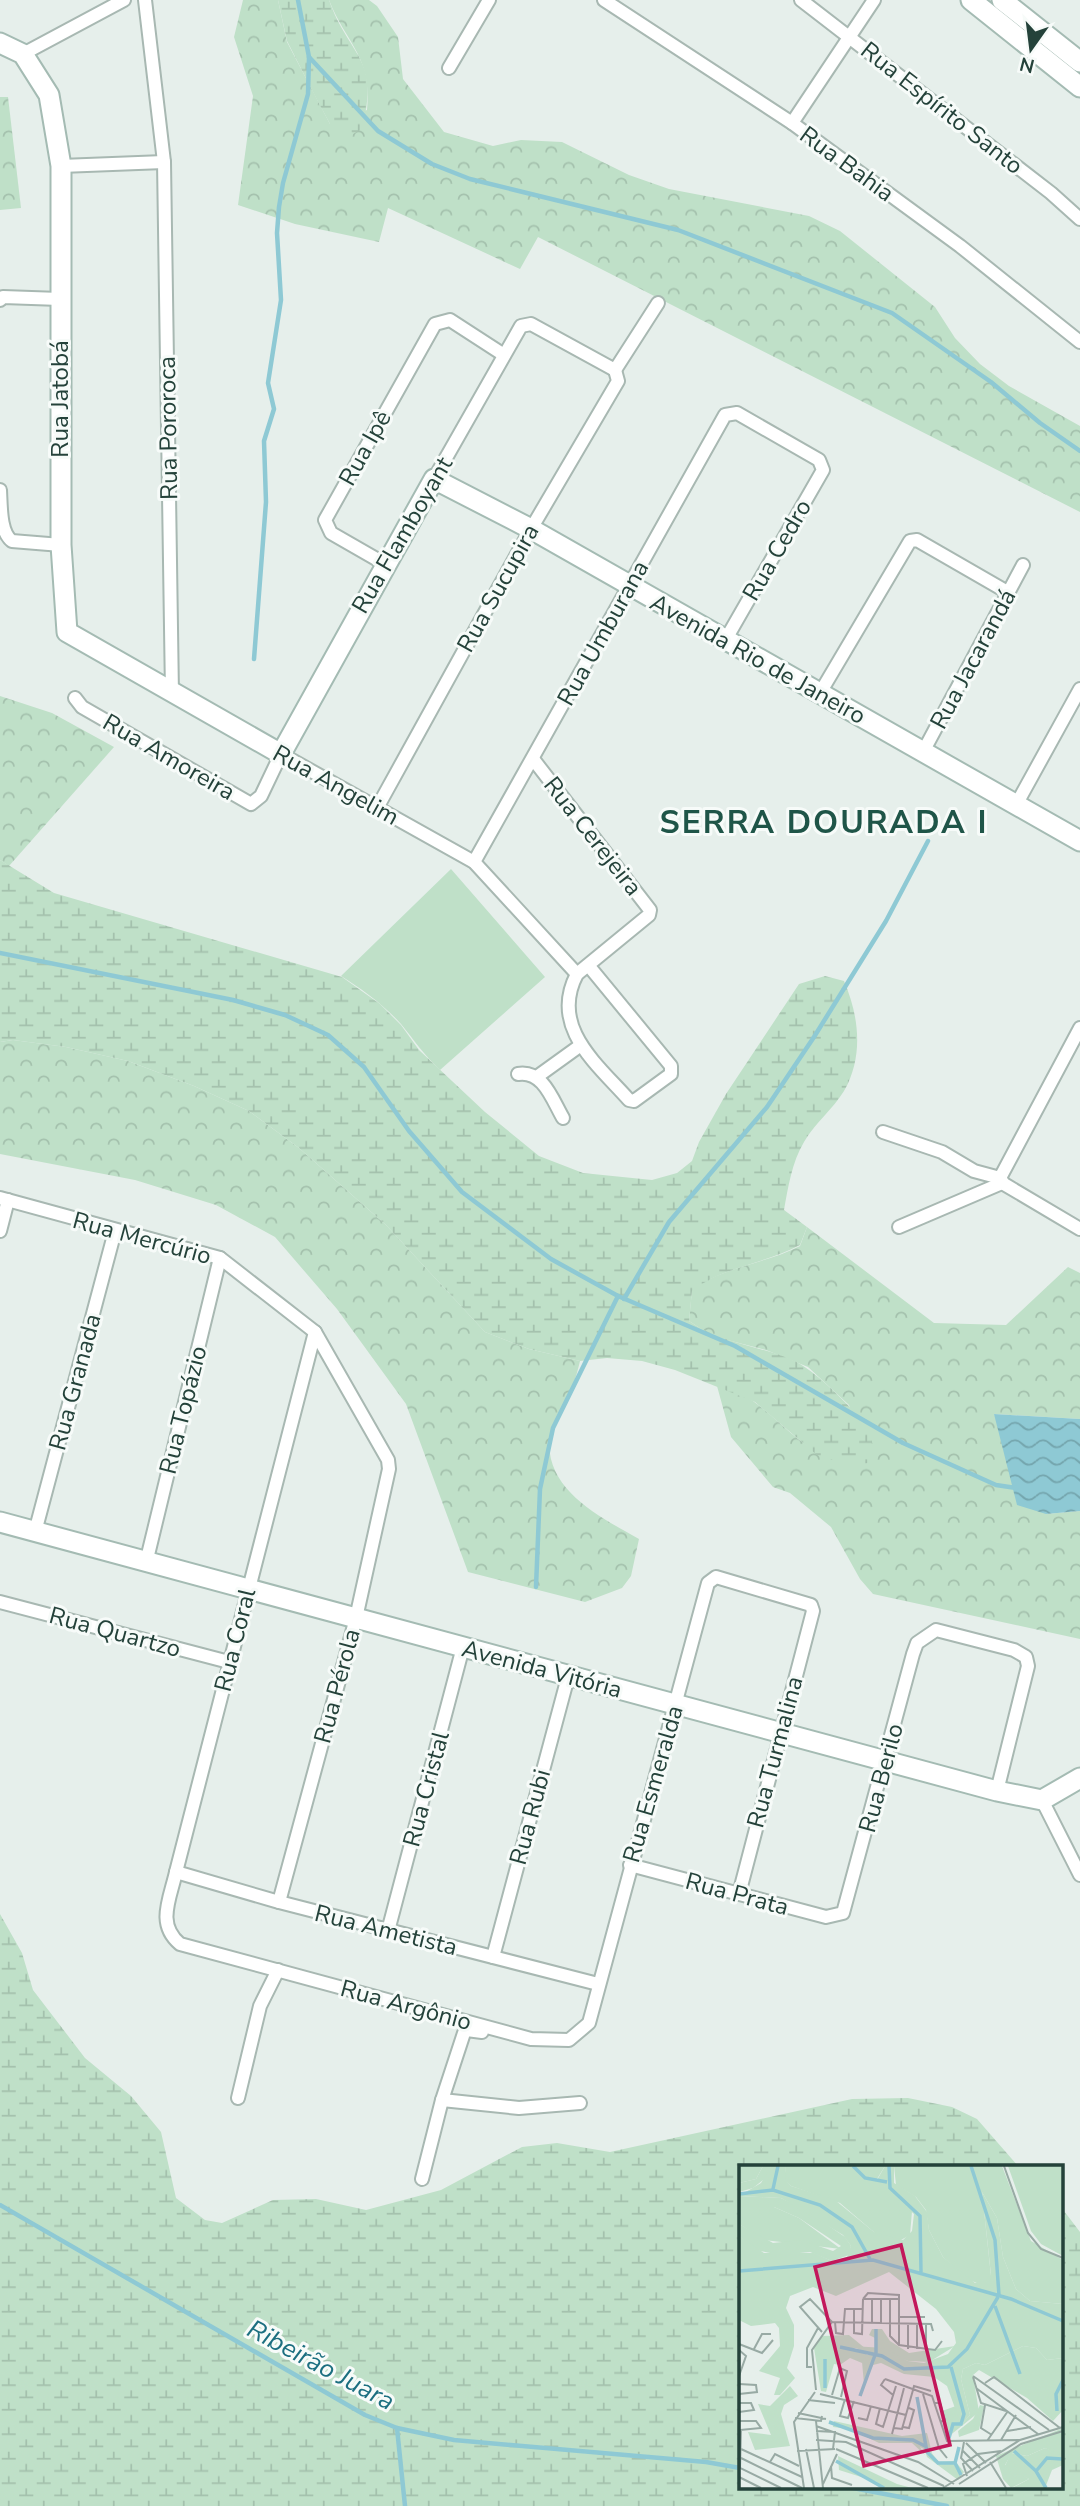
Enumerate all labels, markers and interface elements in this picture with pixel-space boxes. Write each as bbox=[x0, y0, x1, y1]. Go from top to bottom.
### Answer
north arrow bbox=[996, 14, 1066, 84]
street label: Rua Espírito Santo bbox=[854, 34, 1030, 182]
text: N bbox=[1017, 50, 1037, 79]
street label: Rua Bahia bbox=[793, 119, 901, 209]
street label: Rua Jatobá bbox=[44, 340, 76, 458]
street label: Rua Pororoca bbox=[151, 356, 185, 500]
street label: Rua Ipê bbox=[331, 405, 399, 491]
street label: Rua Flamboyant bbox=[344, 450, 460, 619]
street label: Rua Cedro bbox=[735, 493, 819, 607]
street label: Rua Sucupira bbox=[450, 518, 546, 658]
street label: Rua Umburana bbox=[550, 555, 656, 711]
street label: Rua Jacarandá bbox=[923, 583, 1023, 735]
street label: Avenida Rio de Janeiro bbox=[644, 586, 872, 732]
street label: Rua Amoreira bbox=[97, 706, 241, 808]
street label: Rua Angelim bbox=[267, 737, 405, 833]
street label: Rua Cerejeira bbox=[536, 770, 650, 902]
district label: SERRA DOURADA I bbox=[659, 801, 989, 844]
street label: Rua Mercúrio bbox=[69, 1204, 215, 1272]
street label: Rua Granada bbox=[41, 1310, 109, 1454]
street label: Rua Topázio bbox=[152, 1343, 214, 1477]
street label: Rua Coral bbox=[207, 1585, 263, 1695]
street label: Rua Quartzo bbox=[46, 1599, 184, 1665]
street label: Rua Pérola bbox=[306, 1625, 368, 1747]
street label: Avenida Vitória bbox=[458, 1632, 626, 1706]
street label: Rua Turmalina bbox=[739, 1673, 811, 1831]
street label: Rua Esmeralda bbox=[615, 1702, 691, 1866]
street label: Rua Berilo bbox=[851, 1720, 911, 1836]
street label: Rua Cristal bbox=[395, 1728, 457, 1850]
street label: Rua Rubi bbox=[502, 1766, 558, 1868]
street label: Rua Prata bbox=[682, 1865, 792, 1923]
street label: Rua Ametista bbox=[311, 1897, 461, 1963]
street label: Rua Argônio bbox=[337, 1972, 475, 2038]
inset map bbox=[739, 2165, 1062, 2488]
water label: Ribeirão Juara bbox=[241, 2311, 401, 2419]

